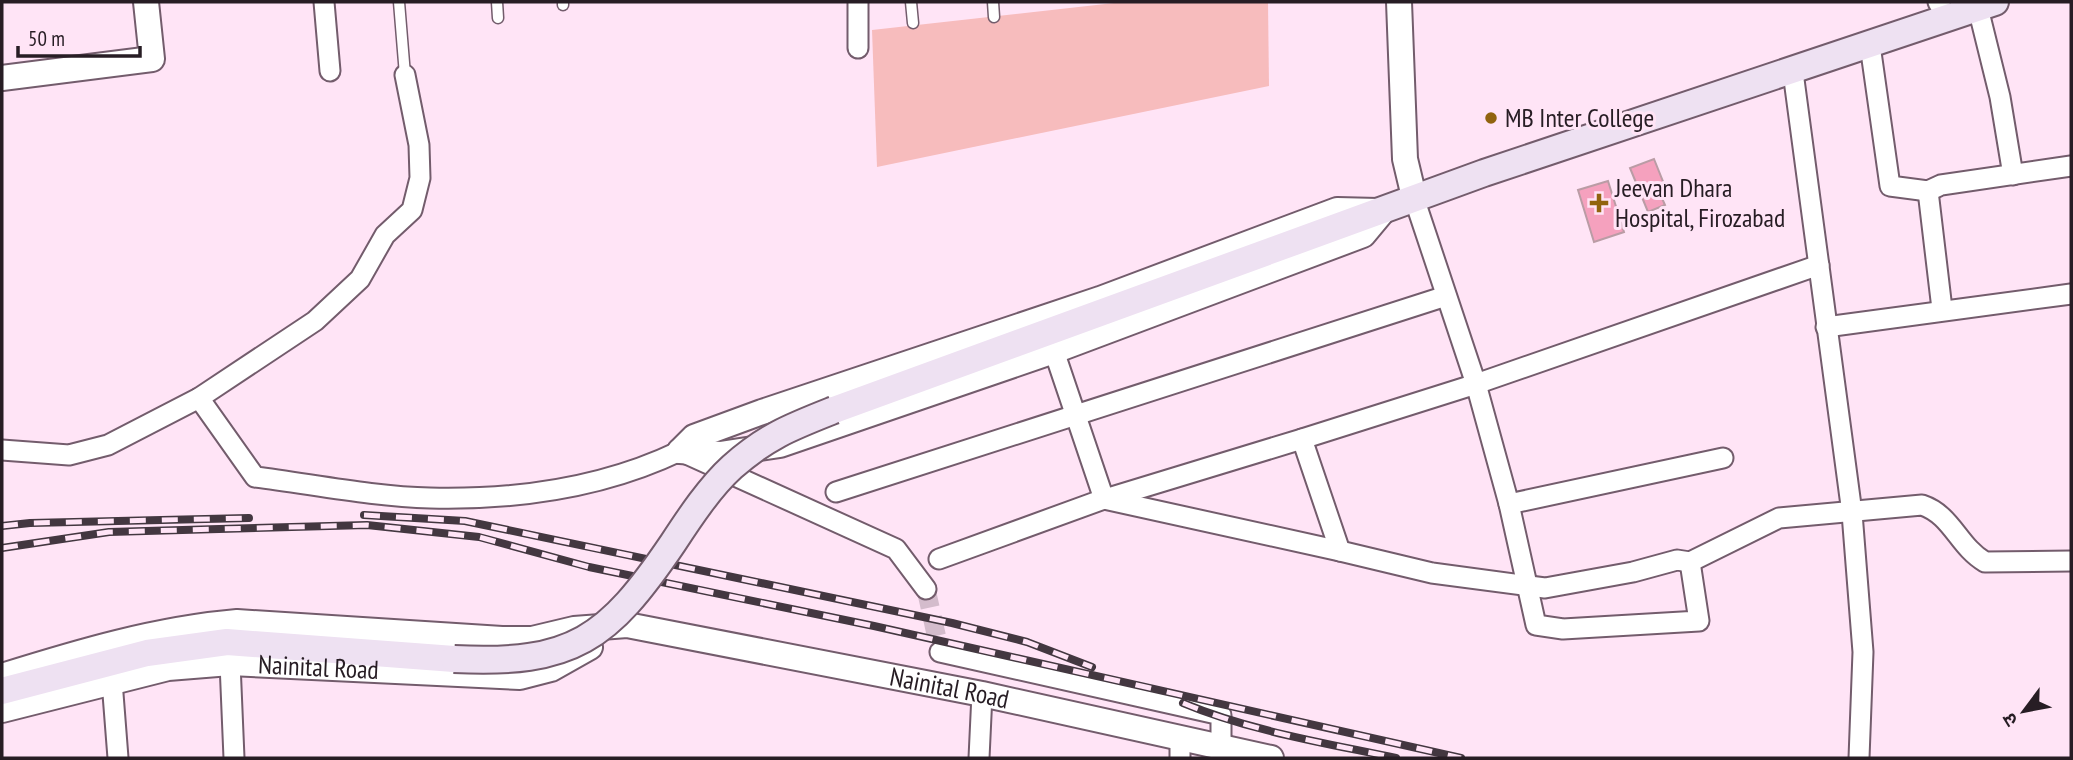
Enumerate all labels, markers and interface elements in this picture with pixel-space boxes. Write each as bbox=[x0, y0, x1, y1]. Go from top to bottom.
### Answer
scale bar bbox=[18, 14, 140, 58]
text: 50 m bbox=[28, 25, 65, 52]
place label: MB Inter College bbox=[1505, 101, 1654, 134]
marker: MB Inter College bbox=[1483, 110, 1499, 126]
place label: Jeevan Dhara Hospital, Firozabad bbox=[1614, 171, 1785, 234]
marker: Jeevan Dhara Hospital, Firozabad bbox=[1589, 193, 1609, 213]
street label: Nainital Road bbox=[257, 647, 380, 686]
street label: Nainital Road bbox=[887, 659, 1012, 716]
north arrow bbox=[1989, 676, 2059, 746]
text: उ bbox=[1996, 708, 2023, 731]

